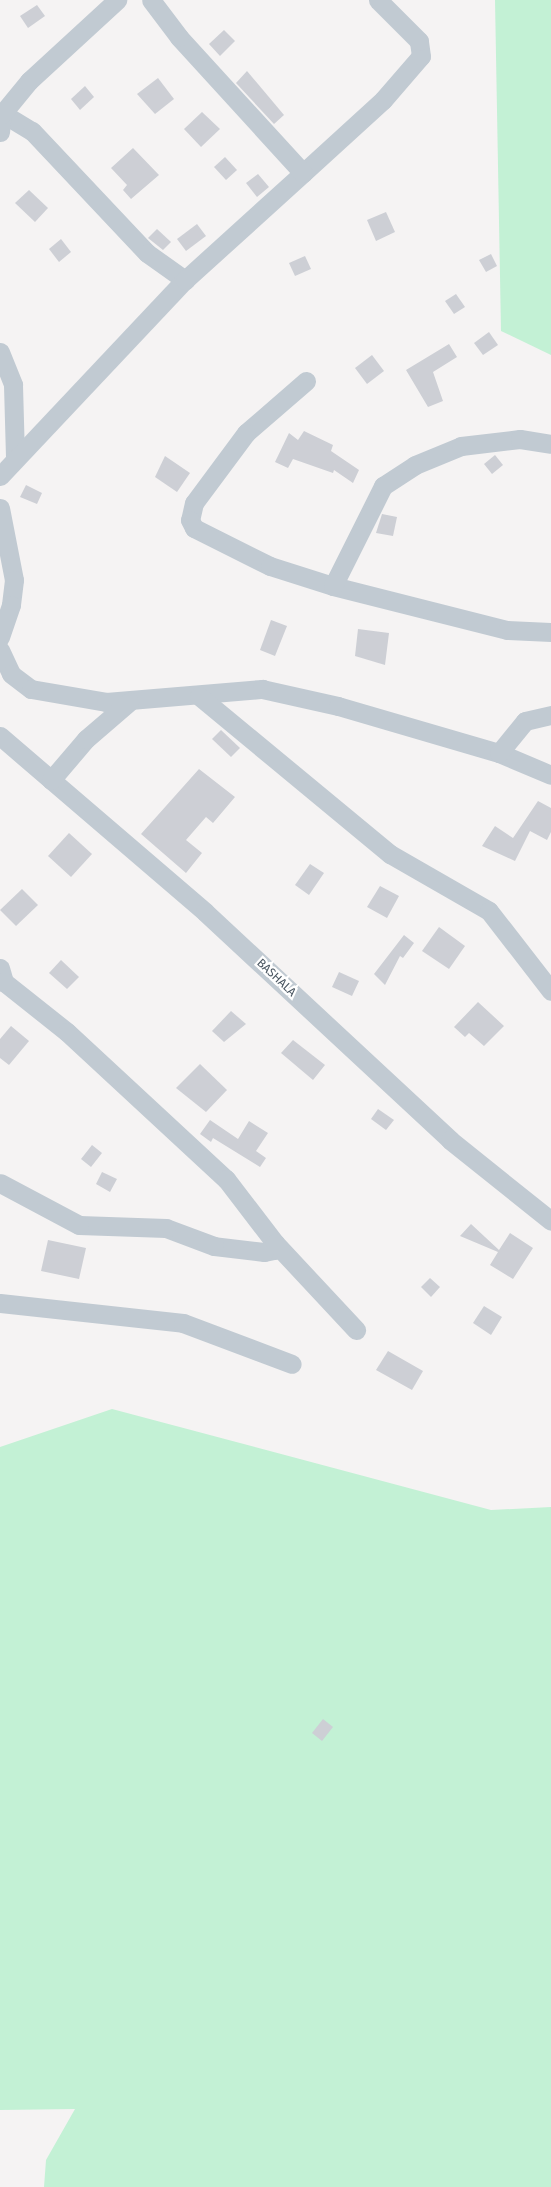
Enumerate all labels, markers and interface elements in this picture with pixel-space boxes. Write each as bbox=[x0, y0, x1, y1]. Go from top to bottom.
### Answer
street label: BASHALA bbox=[253, 956, 299, 1000]

